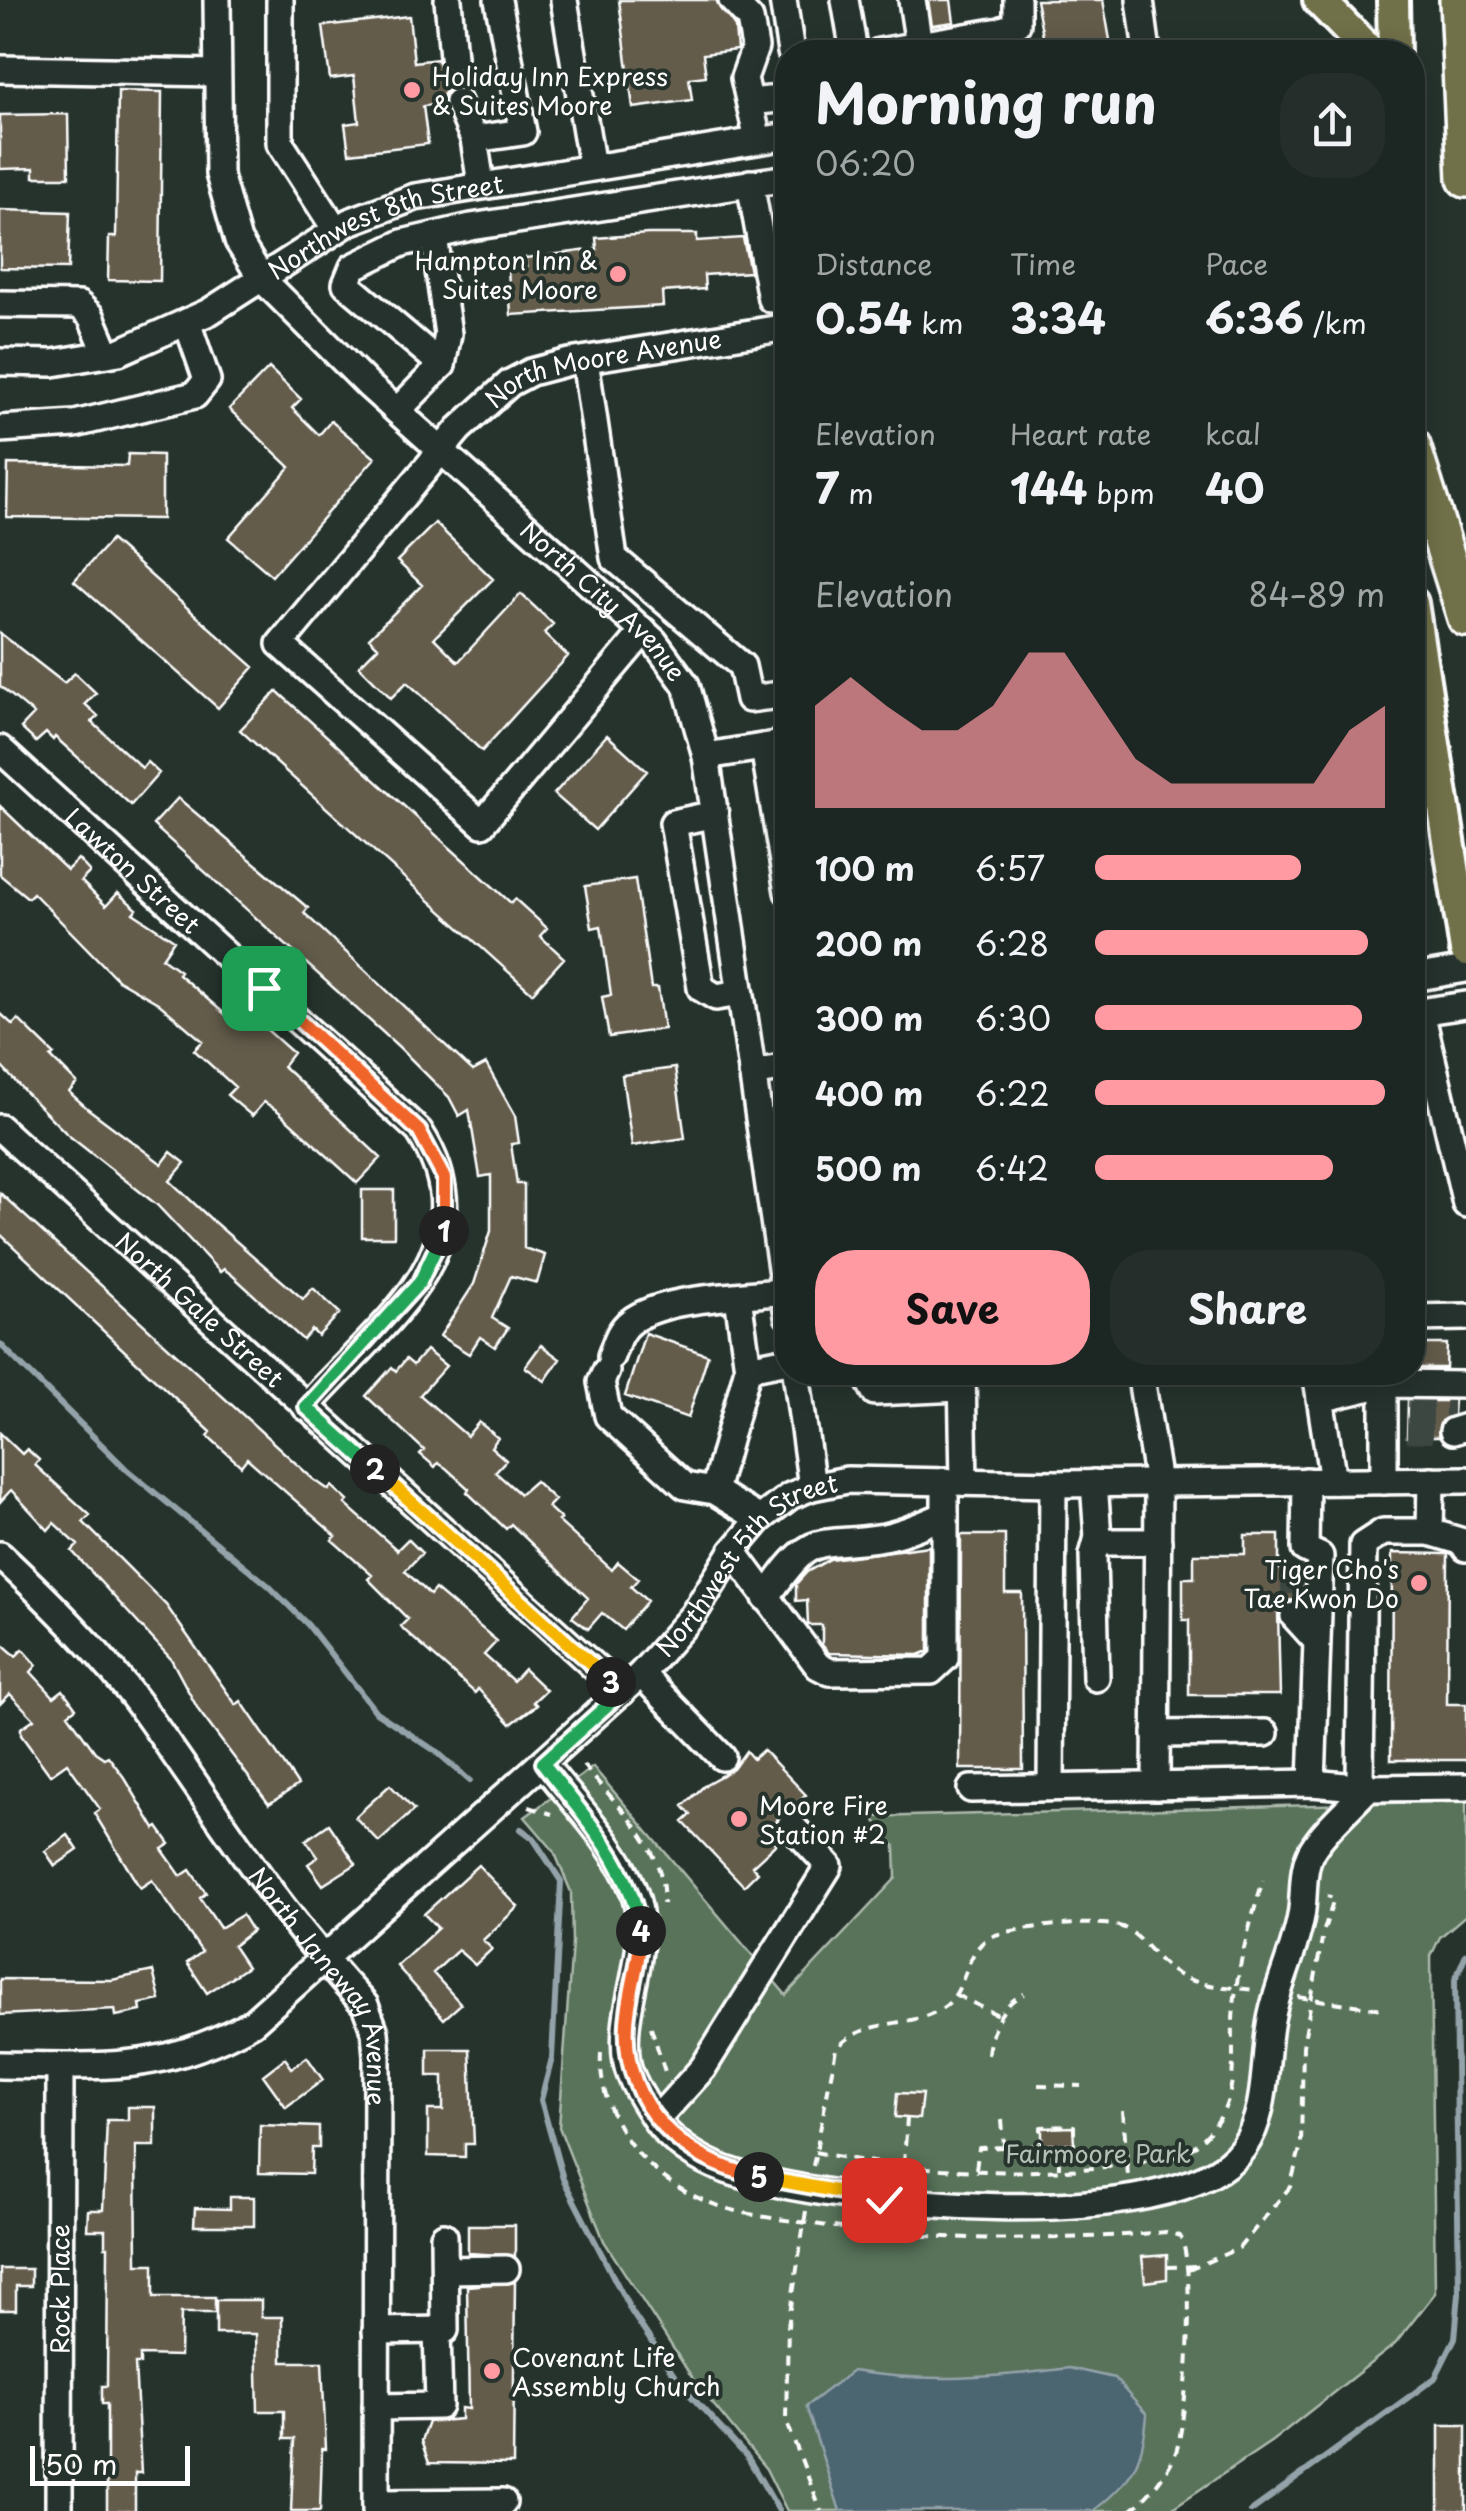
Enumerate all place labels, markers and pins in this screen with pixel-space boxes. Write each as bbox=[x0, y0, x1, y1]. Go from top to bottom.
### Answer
place label: Holiday Inn Express & Suites Moore bbox=[432, 57, 668, 124]
marker: Holiday Inn Express & Suites Moore bbox=[401, 79, 423, 101]
place label: Hampton Inn & Suites Moore bbox=[415, 241, 598, 308]
marker: Hampton Inn & Suites Moore bbox=[607, 263, 629, 285]
pin bbox=[222, 946, 307, 1031]
pin: 1 bbox=[419, 1206, 469, 1256]
pin: 2 bbox=[350, 1444, 400, 1494]
place label: Tiger Cho's Tae Kwon Do bbox=[1244, 1550, 1399, 1617]
marker: Tiger Cho's Tae Kwon Do bbox=[1408, 1572, 1430, 1594]
pin: 3 bbox=[586, 1657, 636, 1707]
place label: Moore Fire Station #2 bbox=[759, 1786, 888, 1853]
marker: Moore Fire Station #2 bbox=[728, 1808, 750, 1830]
pin: 4 bbox=[616, 1906, 666, 1956]
pin: 5 bbox=[734, 2152, 784, 2202]
pin bbox=[842, 2158, 927, 2243]
place label: Covenant Life Assembly Church bbox=[512, 2338, 721, 2405]
marker: Covenant Life Assembly Church bbox=[481, 2360, 503, 2382]

